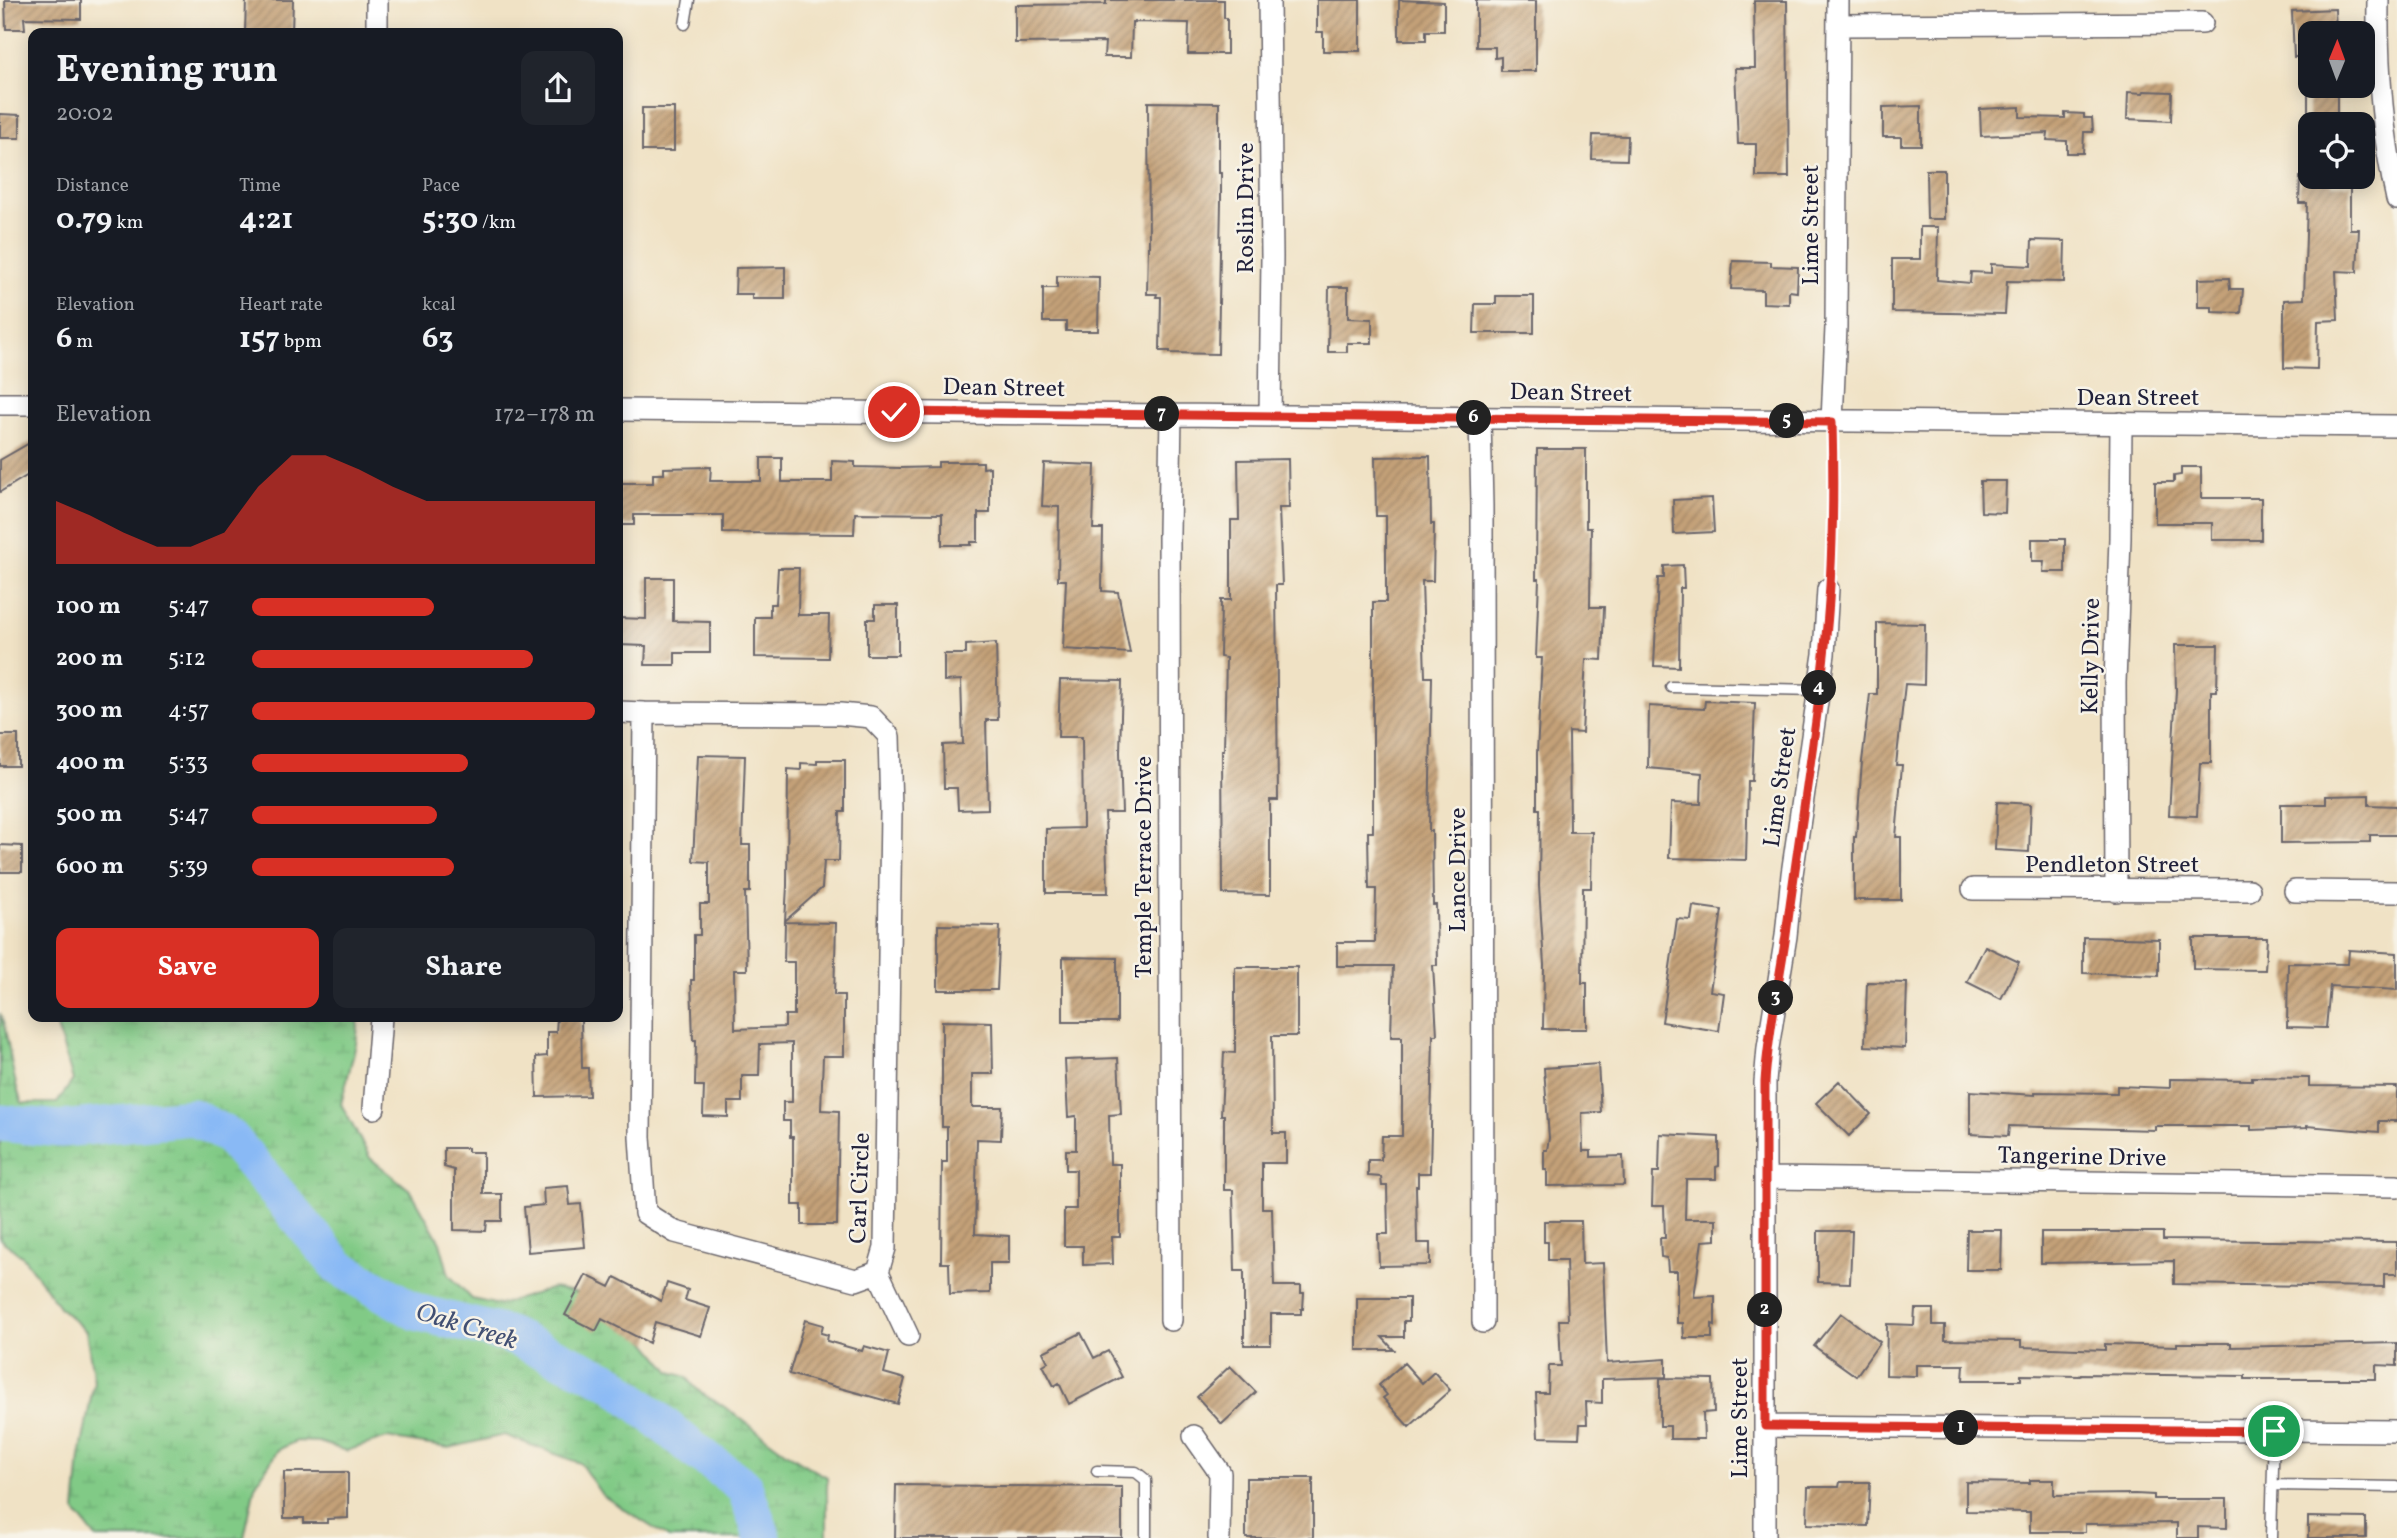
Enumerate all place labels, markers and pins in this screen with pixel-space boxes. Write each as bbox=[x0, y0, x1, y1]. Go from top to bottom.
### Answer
pin bbox=[864, 382, 924, 442]
pin: 7 bbox=[1144, 396, 1180, 432]
pin: 6 bbox=[1456, 400, 1492, 436]
pin: 5 bbox=[1770, 404, 1804, 438]
pin: 4 bbox=[1801, 670, 1836, 706]
pin: 3 bbox=[1758, 981, 1794, 1016]
pin: 2 bbox=[1748, 1292, 1782, 1328]
pin bbox=[2244, 1401, 2304, 1461]
pin: 1 bbox=[1944, 1410, 1979, 1446]

